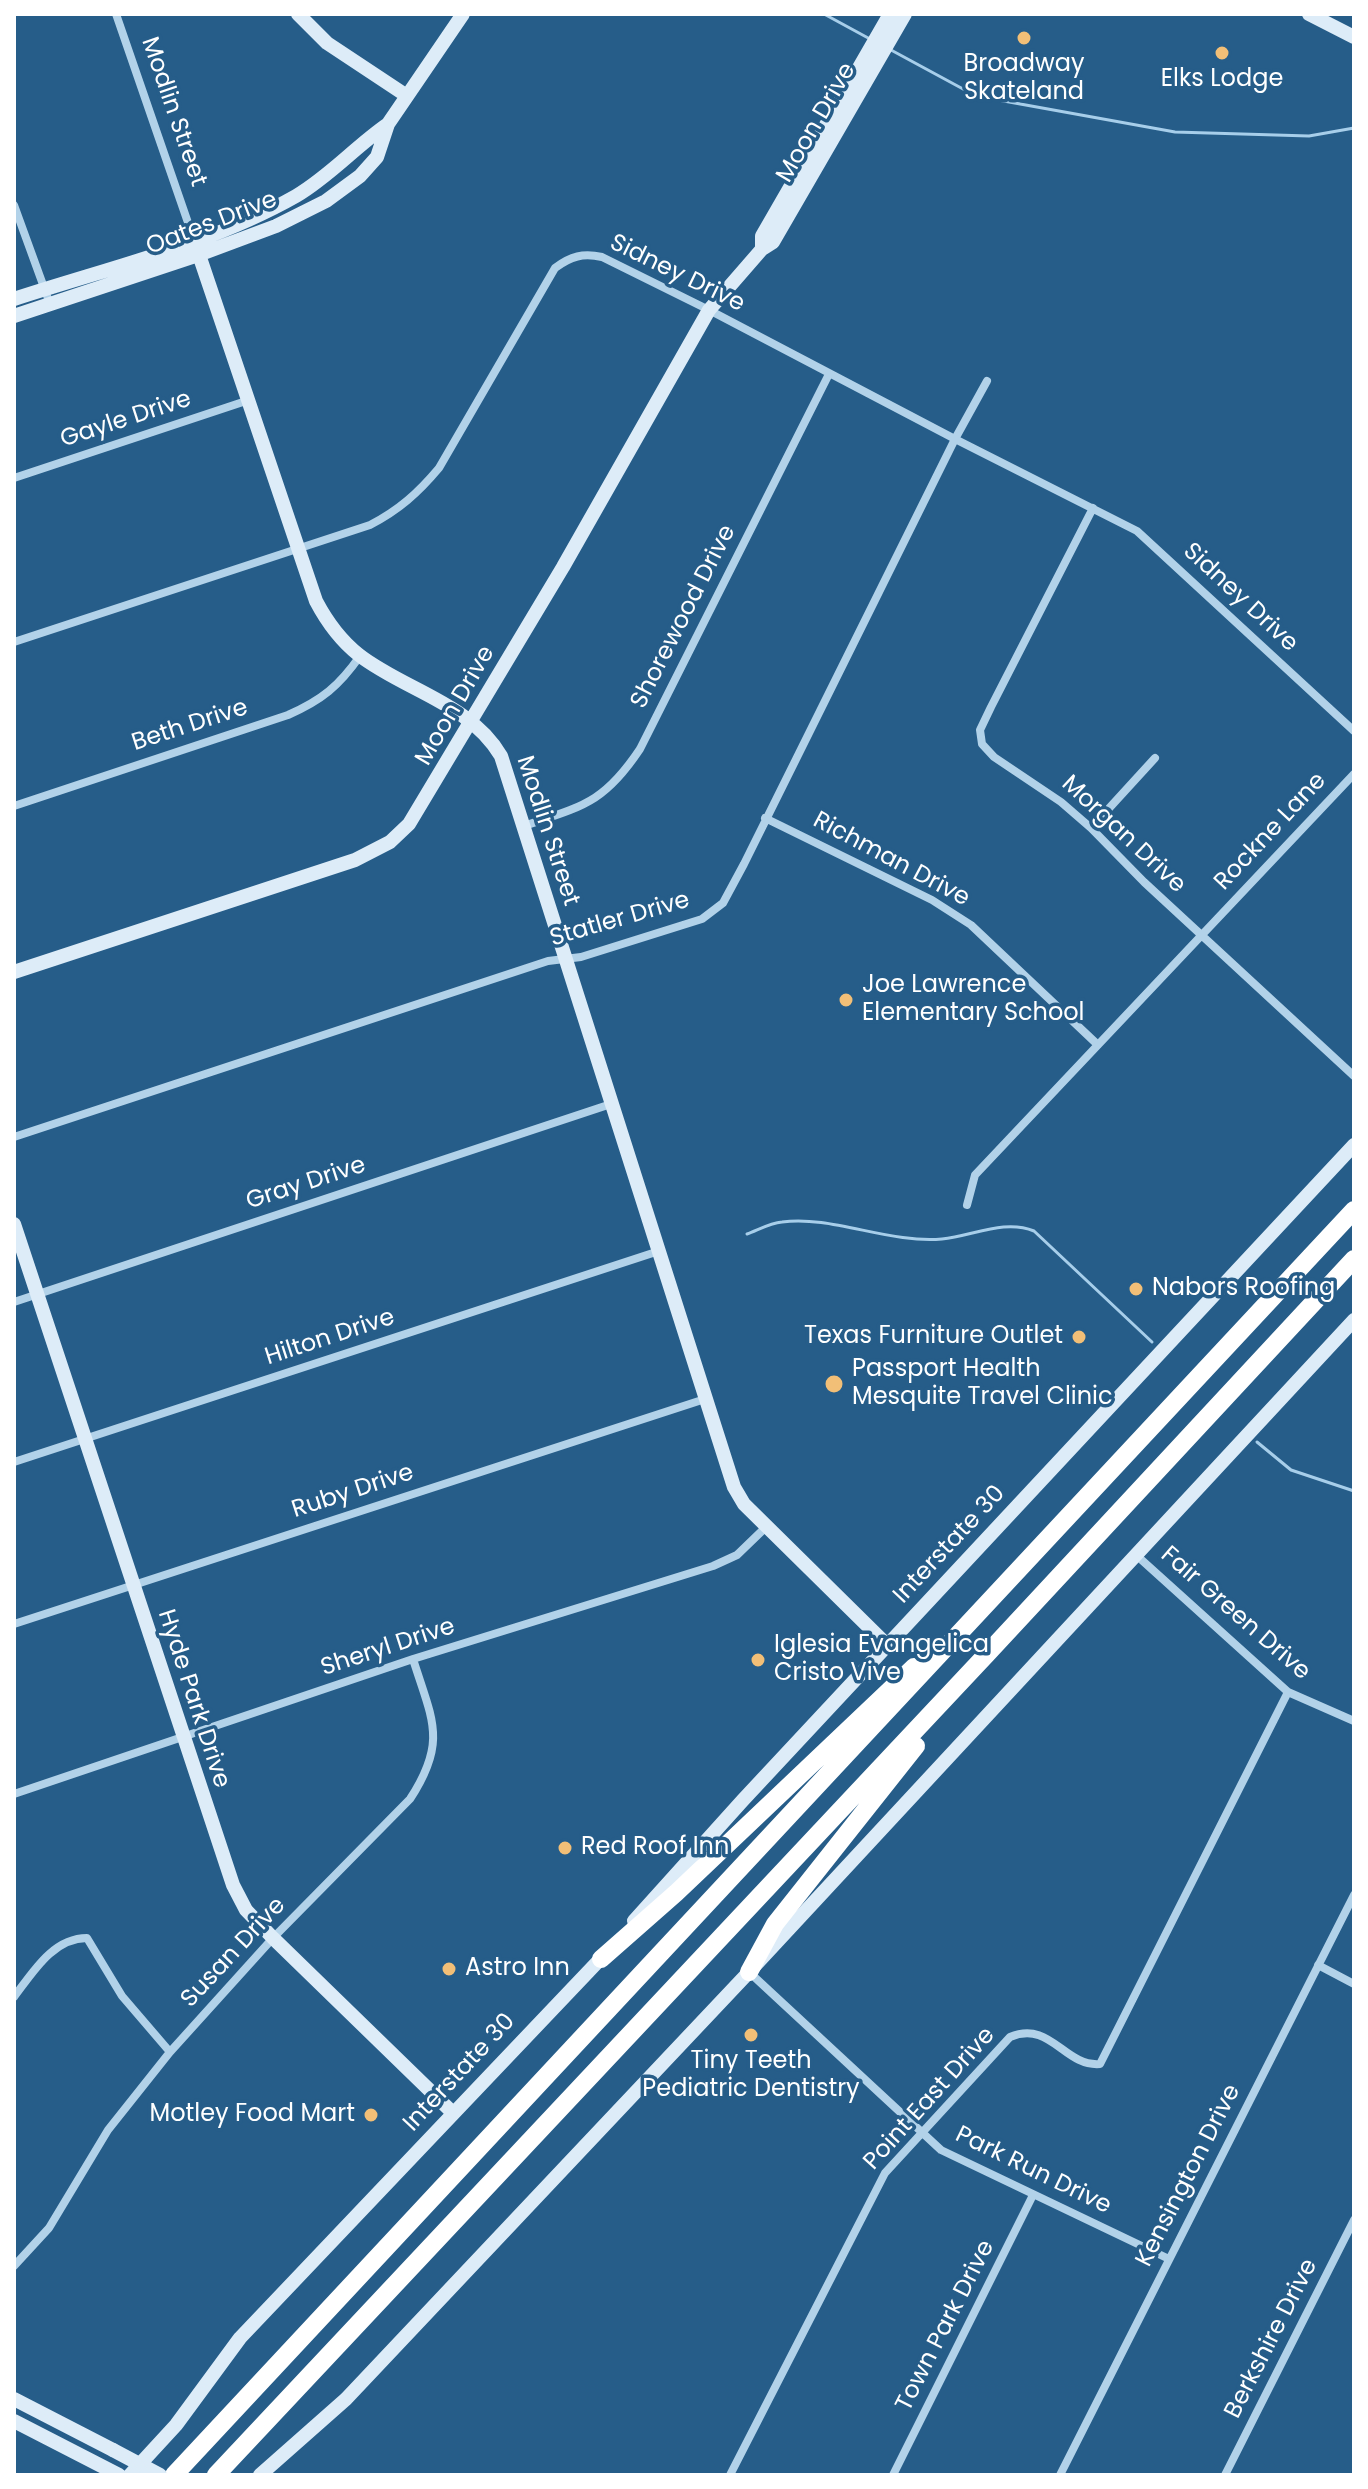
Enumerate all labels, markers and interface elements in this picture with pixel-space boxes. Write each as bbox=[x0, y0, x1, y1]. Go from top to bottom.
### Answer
marker: Broadway Skateland bbox=[1015, 29, 1033, 47]
street label: Modlin Street bbox=[134, 34, 212, 190]
marker: Elks Lodge bbox=[1213, 44, 1231, 62]
place label: Broadway Skateland bbox=[964, 51, 1084, 107]
street label: Moon Drive bbox=[771, 58, 863, 188]
place label: Elks Lodge bbox=[1161, 66, 1283, 94]
street label: Oates Drive bbox=[143, 186, 281, 262]
street label: Sidney Drive bbox=[605, 229, 749, 319]
street label: Gayle Drive bbox=[57, 385, 195, 455]
street label: Shorewood Drive bbox=[625, 521, 743, 713]
street label: Sidney Drive bbox=[1177, 537, 1303, 659]
street label: Moon Drive bbox=[410, 641, 502, 771]
street label: Beth Drive bbox=[128, 694, 252, 758]
street label: Modlin Street bbox=[509, 752, 585, 910]
street label: Rockne Lane bbox=[1209, 767, 1333, 897]
street label: Morgan Drive bbox=[1055, 770, 1191, 900]
street label: Richman Drive bbox=[808, 807, 974, 913]
street label: Statler Drive bbox=[547, 886, 693, 954]
place label: Joe Lawrence Elementary School bbox=[862, 972, 1085, 1028]
marker: Joe Lawrence Elementary School bbox=[837, 991, 855, 1009]
street label: Gray Drive bbox=[243, 1151, 369, 1217]
place label: Nabors Roofing bbox=[1152, 1275, 1335, 1303]
marker: Nabors Roofing bbox=[1127, 1280, 1145, 1298]
street label: Hilton Drive bbox=[262, 1304, 398, 1372]
place label: Texas Furniture Outlet bbox=[804, 1323, 1063, 1351]
marker: Texas Furniture Outlet bbox=[1070, 1328, 1088, 1346]
place label: Passport Health Mesquite Travel Clinic bbox=[852, 1356, 1113, 1412]
marker: Passport Health Mesquite Travel Clinic bbox=[823, 1373, 845, 1395]
street label: Ruby Drive bbox=[289, 1459, 417, 1525]
street label: Interstate 30 bbox=[888, 1480, 1012, 1610]
street label: Fair Green Drive bbox=[1154, 1541, 1316, 1687]
street label: Hyde Park Drive bbox=[151, 1606, 235, 1792]
street label: Sheryl Drive bbox=[317, 1613, 459, 1683]
place label: Iglesia Evangelica Cristo Vive bbox=[774, 1632, 989, 1688]
marker: Iglesia Evangelica Cristo Vive bbox=[749, 1651, 767, 1669]
place label: Red Roof Inn bbox=[581, 1834, 729, 1862]
marker: Red Roof Inn bbox=[556, 1839, 574, 1857]
street label: Susan Drive bbox=[176, 1892, 292, 2014]
place label: Astro Inn bbox=[465, 1955, 570, 1983]
marker: Astro Inn bbox=[440, 1960, 458, 1978]
street label: Interstate 30 bbox=[398, 2008, 522, 2138]
street label: Point East Drive bbox=[858, 2022, 1002, 2176]
marker: Tiny Teeth Pediatric Dentistry bbox=[742, 2026, 760, 2044]
place label: Tiny Teeth Pediatric Dentistry bbox=[642, 2048, 860, 2104]
street label: Kensington Drive bbox=[1131, 2080, 1247, 2272]
place label: Motley Food Mart bbox=[150, 2101, 355, 2129]
marker: Motley Food Mart bbox=[362, 2106, 380, 2124]
street label: Park Run Drive bbox=[950, 2121, 1116, 2221]
street label: Town Park Drive bbox=[891, 2236, 1001, 2416]
street label: Berkshire Drive bbox=[1219, 2254, 1325, 2424]

